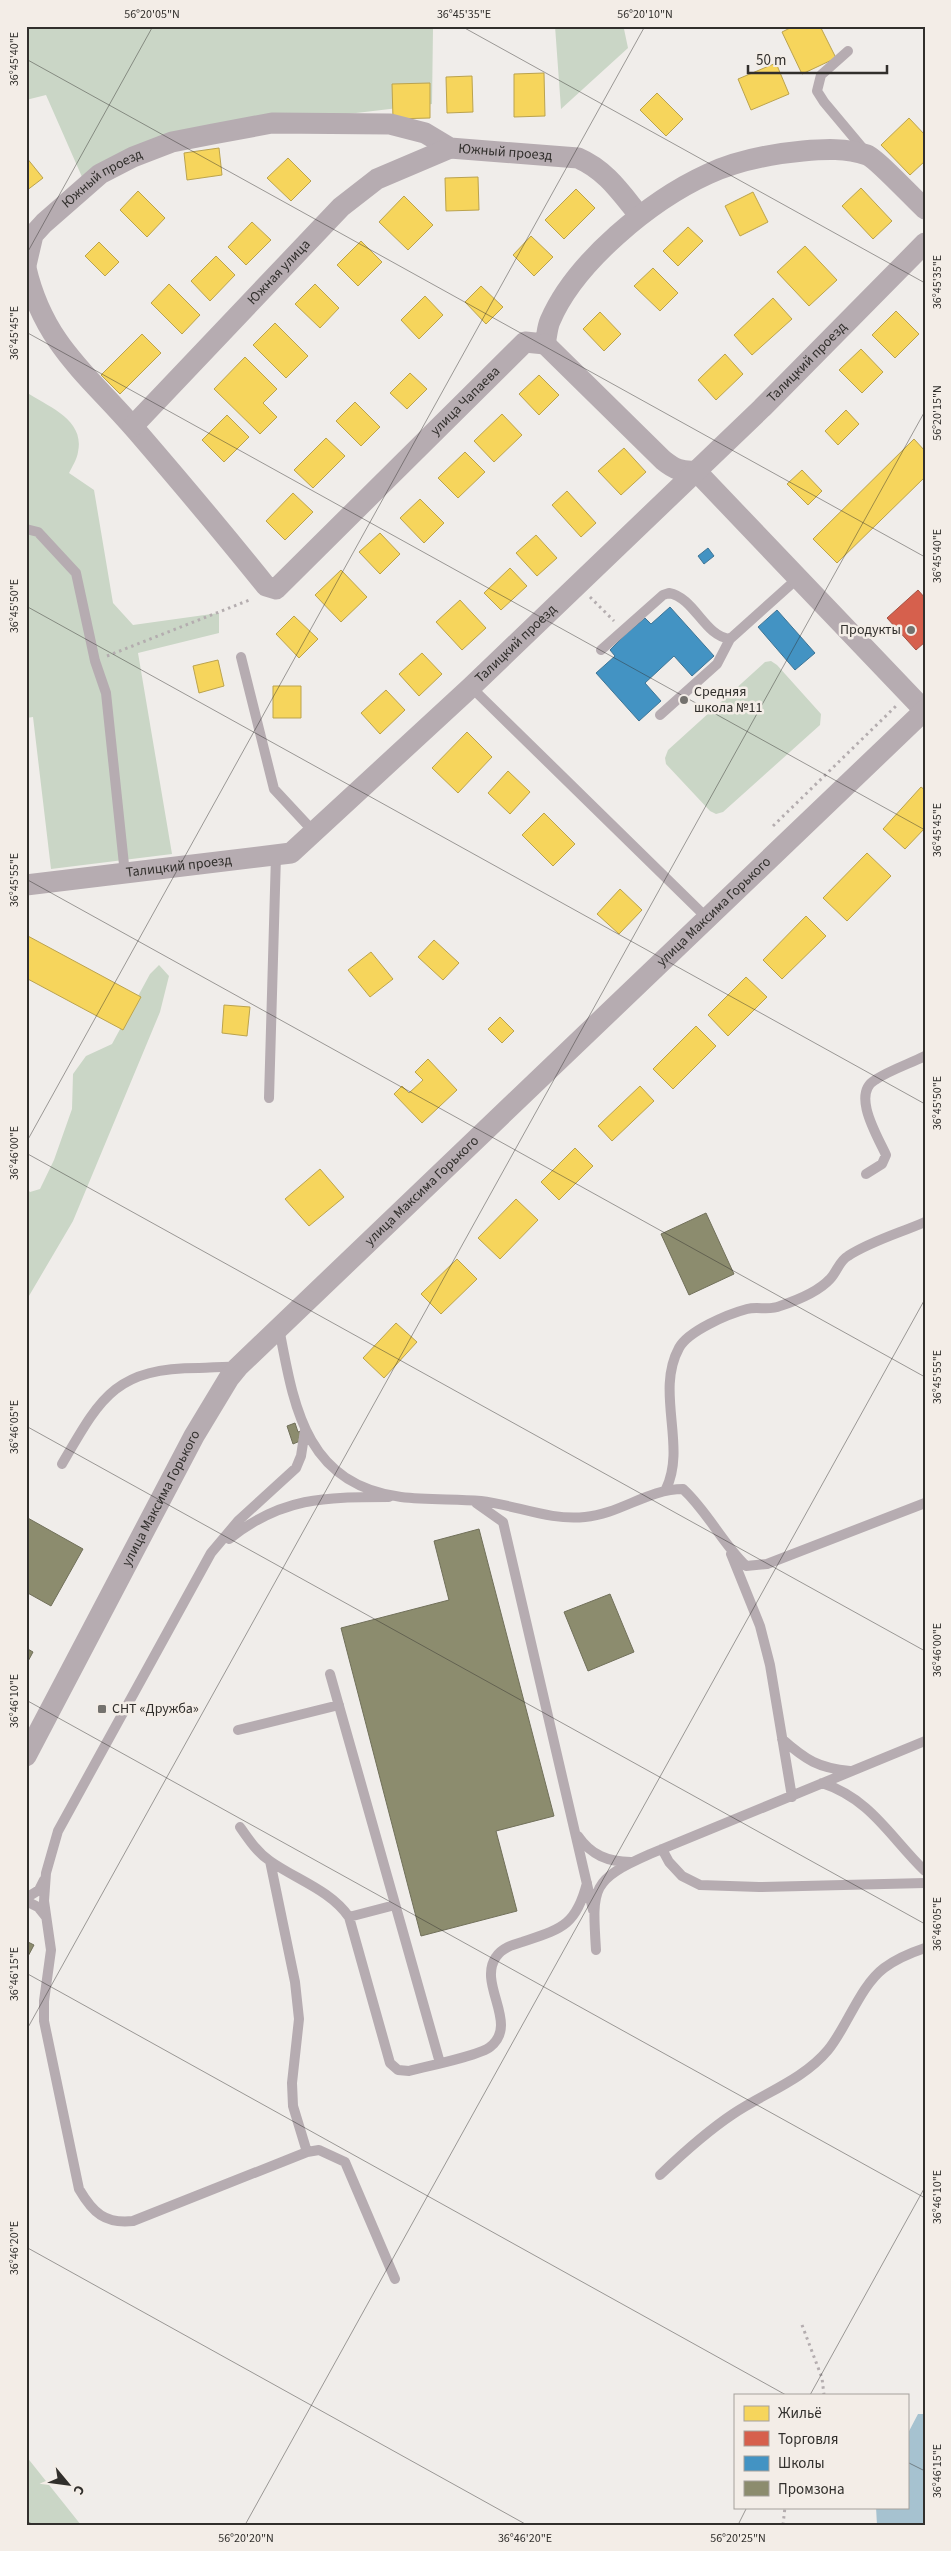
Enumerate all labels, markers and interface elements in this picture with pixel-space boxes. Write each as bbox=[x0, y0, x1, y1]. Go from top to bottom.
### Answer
text: 56°20'05"N bbox=[124, 6, 180, 23]
text: 36°45'35"E bbox=[437, 6, 491, 23]
text: 56°20'10"N bbox=[617, 6, 673, 23]
text: 36°45'40"E bbox=[6, 32, 23, 86]
scale bar bbox=[748, 42, 887, 74]
text: 50 m bbox=[756, 50, 786, 71]
street label: Южный проезд bbox=[458, 139, 554, 166]
street label: Южный проезд bbox=[58, 144, 146, 213]
street label: Южная улица bbox=[243, 235, 315, 310]
text: 36°45'35"E bbox=[929, 255, 946, 309]
text: 36°45'45"E bbox=[6, 306, 23, 360]
street label: Талицкий проезд bbox=[763, 317, 852, 407]
street label: улица Чапаева bbox=[426, 362, 505, 440]
text: 56°20'15"N bbox=[929, 385, 946, 441]
text: 36°45'40"E bbox=[929, 529, 946, 583]
text: 36°45'50"E bbox=[6, 579, 23, 633]
street label: Талицкий проезд bbox=[471, 600, 562, 688]
place label: Продукты bbox=[840, 620, 901, 640]
marker: Продукты bbox=[905, 624, 917, 636]
place label: Средняя школа №11 bbox=[694, 682, 763, 718]
marker: Средняя школа №11 bbox=[678, 694, 690, 706]
text: 36°45'45"E bbox=[929, 803, 946, 857]
street label: Талицкий проезд bbox=[125, 850, 233, 883]
street label: улица Максима Горького bbox=[652, 852, 776, 971]
text: 36°45'55"E bbox=[6, 853, 23, 907]
text: 36°45'50"E bbox=[929, 1076, 946, 1130]
text: 36°46'00"E bbox=[6, 1126, 23, 1180]
street label: улица Максима Горького bbox=[360, 1131, 484, 1251]
text: 36°45'55"E bbox=[929, 1350, 946, 1404]
text: 36°46'05"E bbox=[6, 1400, 23, 1454]
street label: улица Максима Горького bbox=[117, 1426, 205, 1570]
text: 36°46'00"E bbox=[929, 1623, 946, 1677]
text: 36°46'10"E bbox=[6, 1674, 23, 1728]
place label: СНТ «Дружба» bbox=[112, 1699, 199, 1719]
marker: СНТ «Дружба» bbox=[96, 1703, 108, 1715]
text: 36°46'05"E bbox=[929, 1897, 946, 1951]
text: 36°46'15"E bbox=[6, 1947, 23, 2001]
text: 36°46'10"E bbox=[929, 2170, 946, 2224]
text: 36°46'20"E bbox=[6, 2221, 23, 2275]
legend bbox=[734, 2394, 908, 2508]
text: Жильё bbox=[778, 2403, 822, 2424]
text: Торговля bbox=[778, 2429, 838, 2450]
text: 36°46'15"E bbox=[929, 2444, 946, 2498]
text: Школы bbox=[778, 2453, 825, 2474]
north arrow bbox=[42, 2458, 92, 2508]
text: Промзона bbox=[778, 2479, 845, 2500]
text: С bbox=[68, 2481, 89, 2498]
text: 56°20'20"N bbox=[218, 2530, 274, 2547]
text: 36°46'20"E bbox=[498, 2530, 552, 2547]
text: 56°20'25"N bbox=[710, 2530, 766, 2547]

